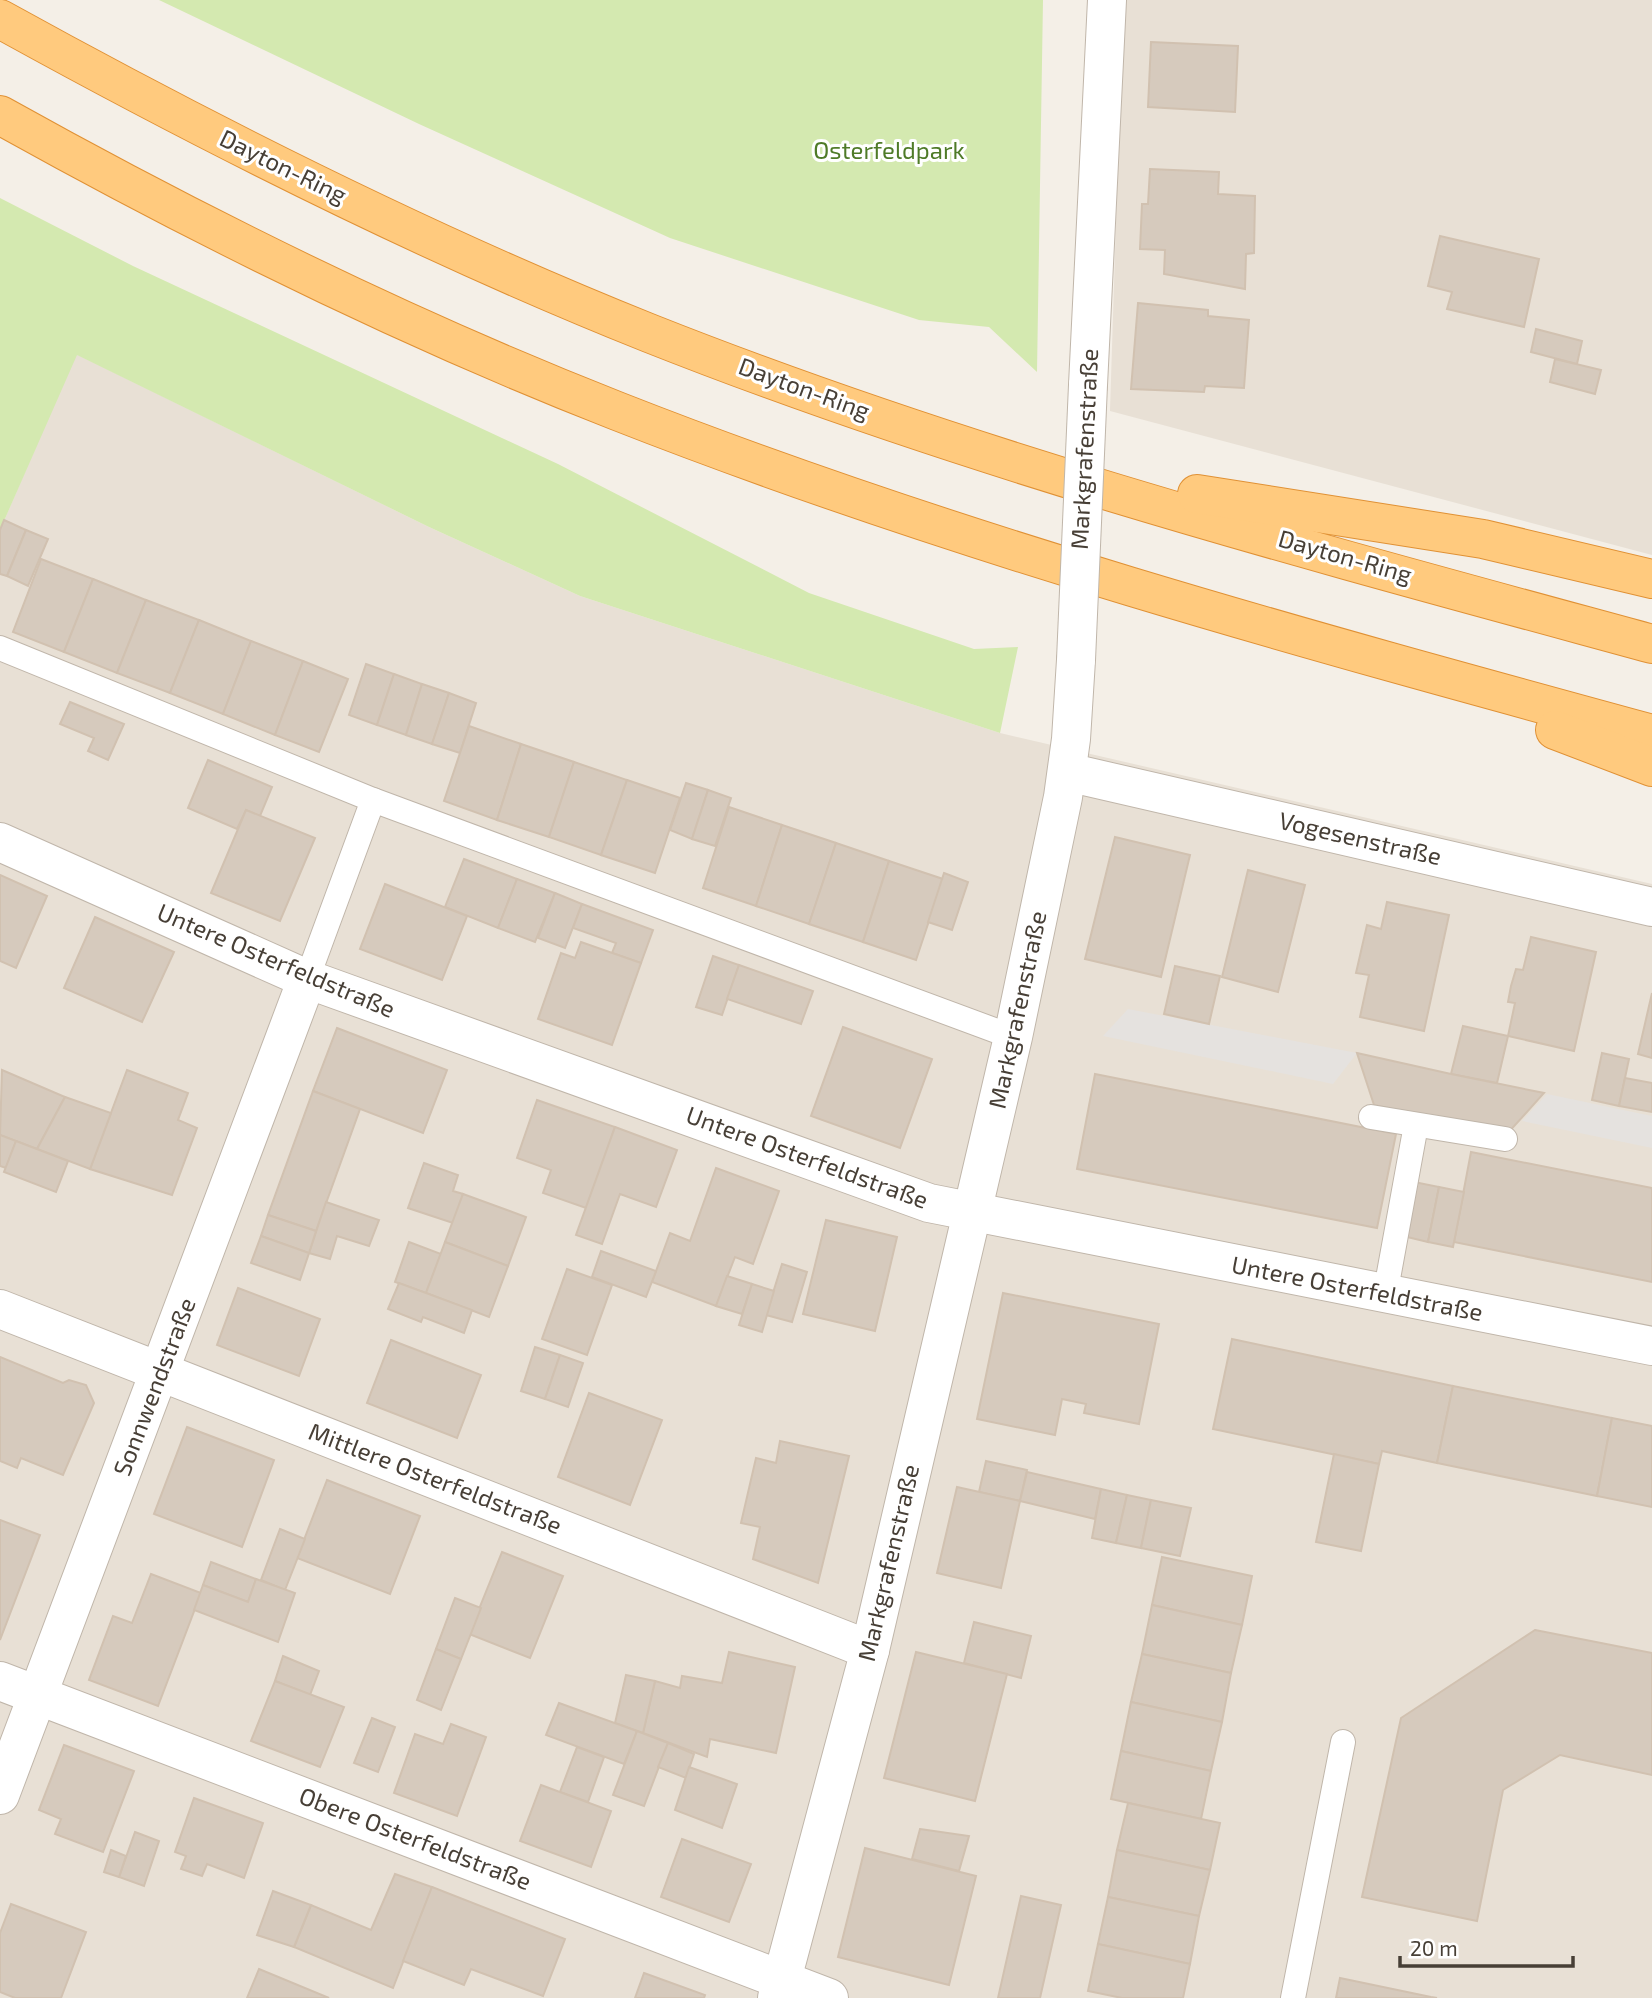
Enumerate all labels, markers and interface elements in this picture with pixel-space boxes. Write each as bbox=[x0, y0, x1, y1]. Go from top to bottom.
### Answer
street label: Dayton-Ring bbox=[216, 122, 352, 209]
park label: Osterfeldpark bbox=[813, 135, 965, 164]
street label: Markgrafenstraße bbox=[1064, 348, 1103, 550]
street label: Dayton-Ring bbox=[735, 350, 874, 425]
street label: Dayton-Ring bbox=[1275, 523, 1415, 588]
street label: Vogesenstraße bbox=[1276, 805, 1444, 870]
street label: Untere Osterfeldstraße bbox=[153, 896, 400, 1023]
street label: Markgrafenstraße bbox=[981, 908, 1052, 1111]
street label: Untere Osterfeldstraße bbox=[683, 1099, 932, 1214]
street label: Untere Osterfeldstraße bbox=[1229, 1249, 1485, 1326]
street label: Sonnwendstraße bbox=[106, 1293, 201, 1480]
street label: Mittlere Osterfeldstraße bbox=[305, 1416, 566, 1539]
street label: Markgrafenstraße bbox=[851, 1461, 924, 1664]
street label: Obere Osterfeldstraße bbox=[296, 1780, 536, 1895]
scale bar bbox=[1400, 1924, 1573, 1968]
text: 20 m bbox=[1410, 1935, 1458, 1960]

